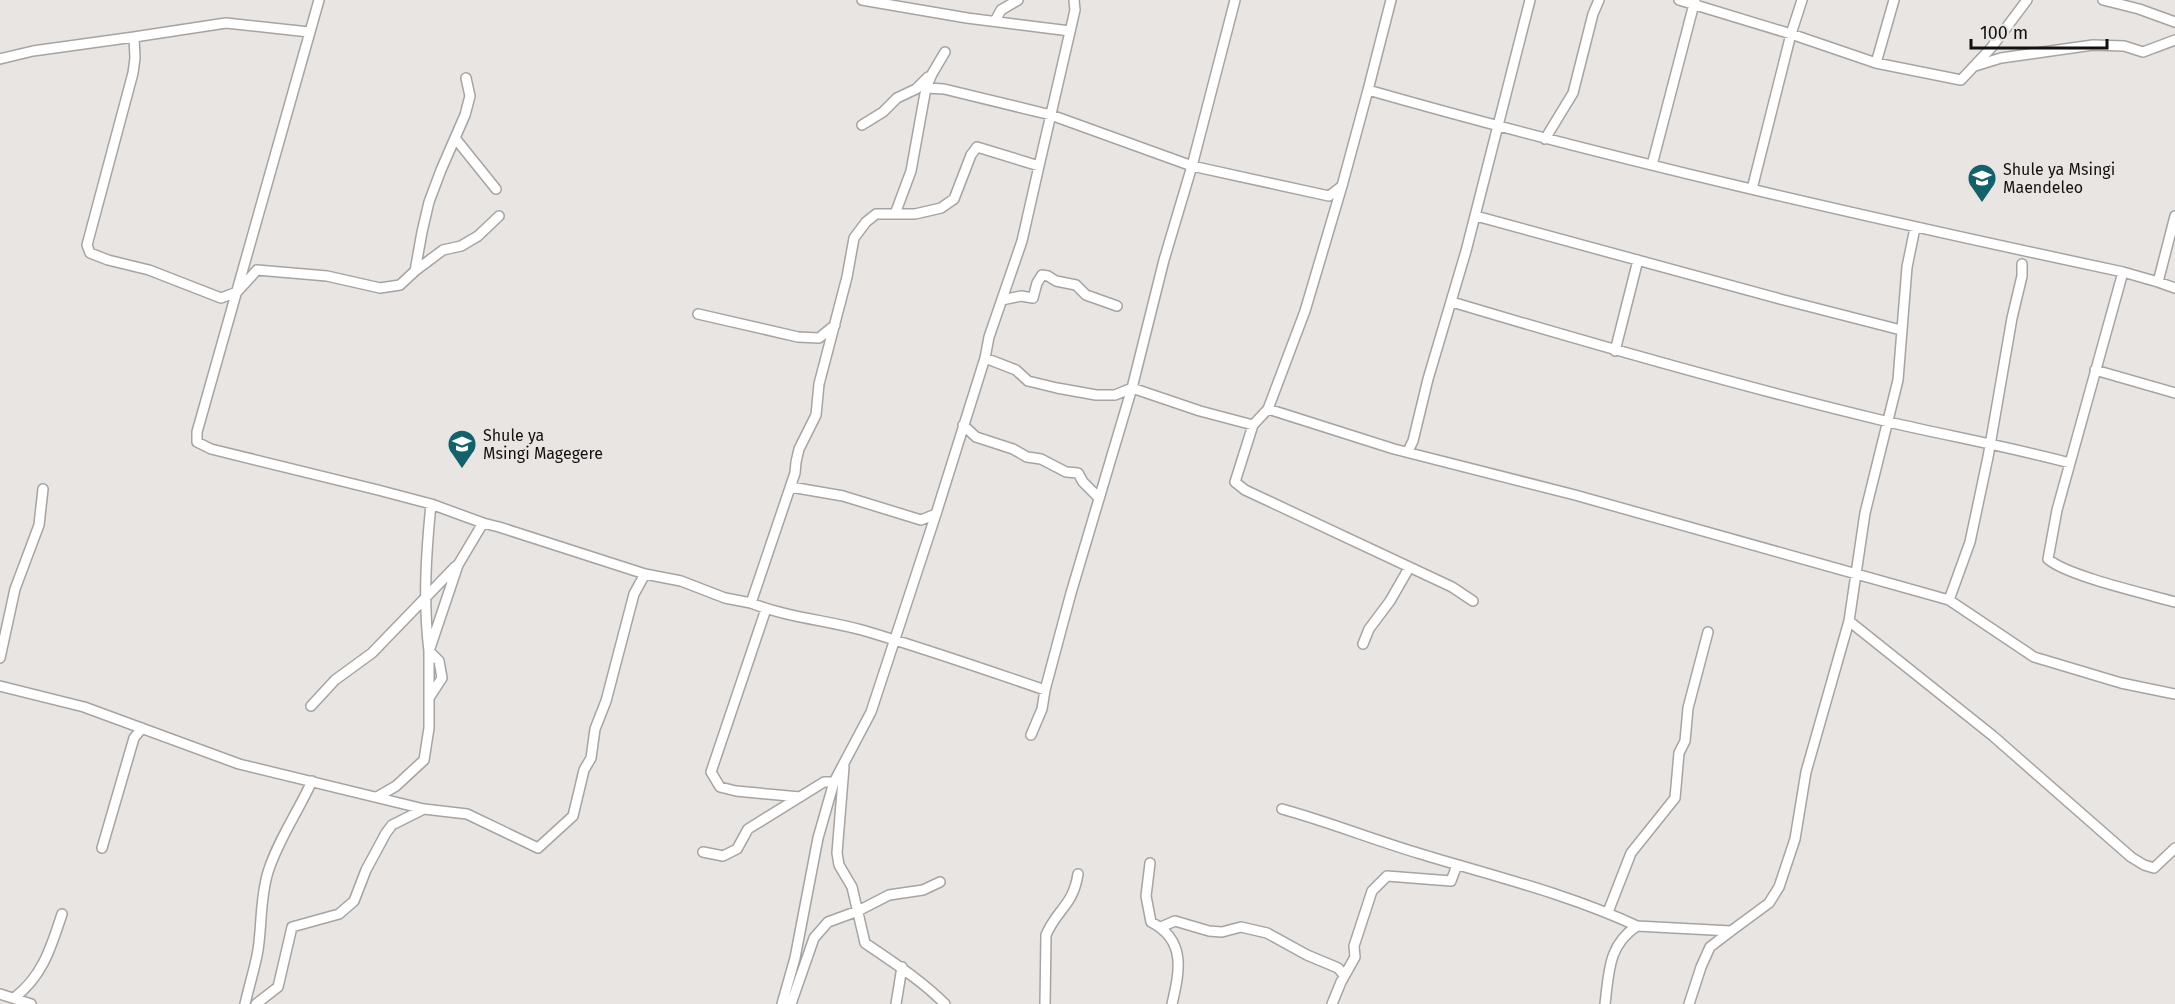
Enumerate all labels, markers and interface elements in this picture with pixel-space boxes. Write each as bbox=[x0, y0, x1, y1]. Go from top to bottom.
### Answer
scale bar bbox=[1971, 12, 2108, 50]
text: 100 m bbox=[1980, 22, 2028, 44]
place label: Shule ya Msingi Maendeleo bbox=[2003, 160, 2115, 197]
school or university icon: Shule ya Msingi Maendeleo bbox=[1966, 162, 1998, 204]
place label: Shule ya Msingi Magegere bbox=[483, 426, 603, 463]
school or university icon: Shule ya Msingi Magegere bbox=[446, 428, 478, 470]

